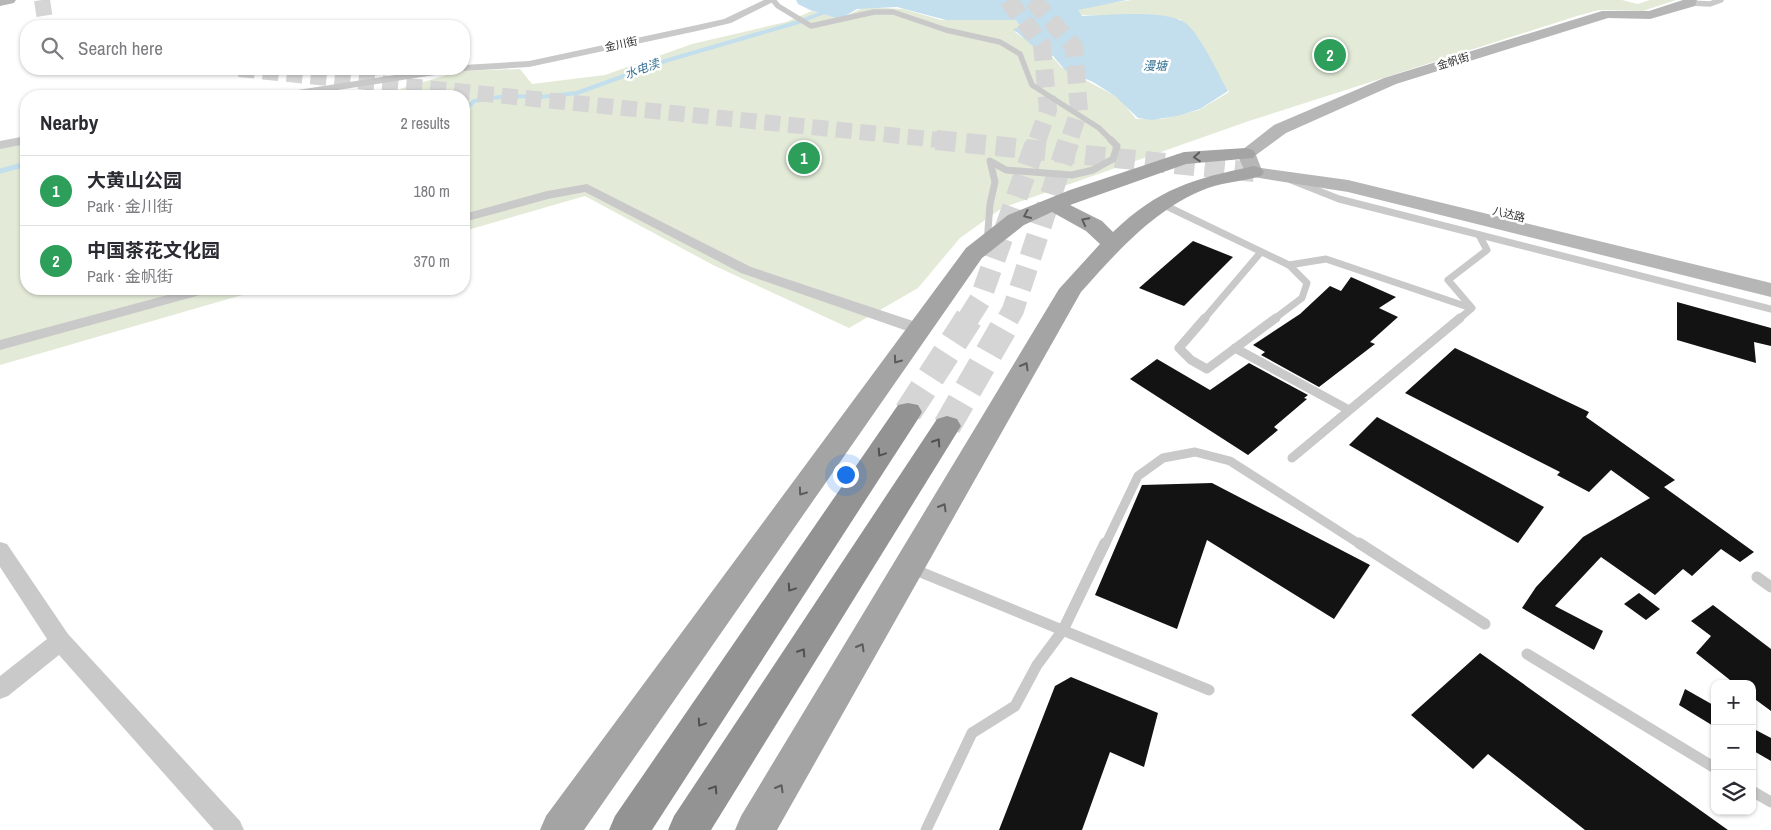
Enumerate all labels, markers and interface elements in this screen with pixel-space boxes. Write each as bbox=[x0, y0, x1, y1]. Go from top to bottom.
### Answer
search box bbox=[20, 20, 470, 75]
icon: search bbox=[38, 34, 66, 62]
street label: 金川街 bbox=[603, 34, 639, 54]
text: Search here bbox=[78, 35, 163, 61]
pin: 2 bbox=[1314, 36, 1346, 74]
street label: 金帆街 bbox=[1435, 49, 1471, 73]
water label: 水电渎 bbox=[622, 55, 664, 83]
water label: 漫塘 bbox=[1143, 58, 1169, 74]
text: Nearby bbox=[40, 108, 98, 137]
text: 2 results bbox=[400, 112, 450, 134]
pin: 1 bbox=[788, 139, 820, 177]
one-way arrow bbox=[1193, 152, 1201, 163]
text: 大黄山公园 bbox=[87, 167, 182, 193]
text: 1 bbox=[52, 180, 60, 202]
text: 180 m bbox=[414, 180, 450, 202]
text: Park · 金川街 bbox=[87, 195, 173, 217]
street label: 八达路 bbox=[1491, 203, 1527, 225]
one-way arrow bbox=[1023, 209, 1032, 220]
one-way arrow bbox=[1081, 217, 1090, 227]
text: 中国茶花文化园 bbox=[87, 237, 220, 263]
text: 2 bbox=[52, 250, 60, 272]
text: 370 m bbox=[414, 250, 450, 272]
text: Park · 金帆街 bbox=[87, 265, 173, 287]
one-way arrow bbox=[894, 354, 903, 364]
one-way arrow bbox=[1018, 363, 1028, 372]
one-way arrow bbox=[930, 438, 940, 447]
one-way arrow bbox=[878, 447, 887, 457]
your location bbox=[833, 462, 859, 488]
one-way arrow bbox=[799, 486, 808, 496]
one-way arrow bbox=[937, 503, 947, 512]
one-way arrow bbox=[787, 583, 797, 592]
one-way arrow bbox=[855, 644, 865, 653]
one-way arrow bbox=[795, 649, 805, 658]
map controls bbox=[1711, 680, 1756, 815]
button: + bbox=[1711, 680, 1756, 725]
one-way arrow bbox=[697, 718, 707, 727]
button: − bbox=[1711, 725, 1756, 770]
button: layers bbox=[1711, 770, 1756, 815]
one-way arrow bbox=[773, 784, 783, 793]
one-way arrow bbox=[708, 785, 717, 795]

